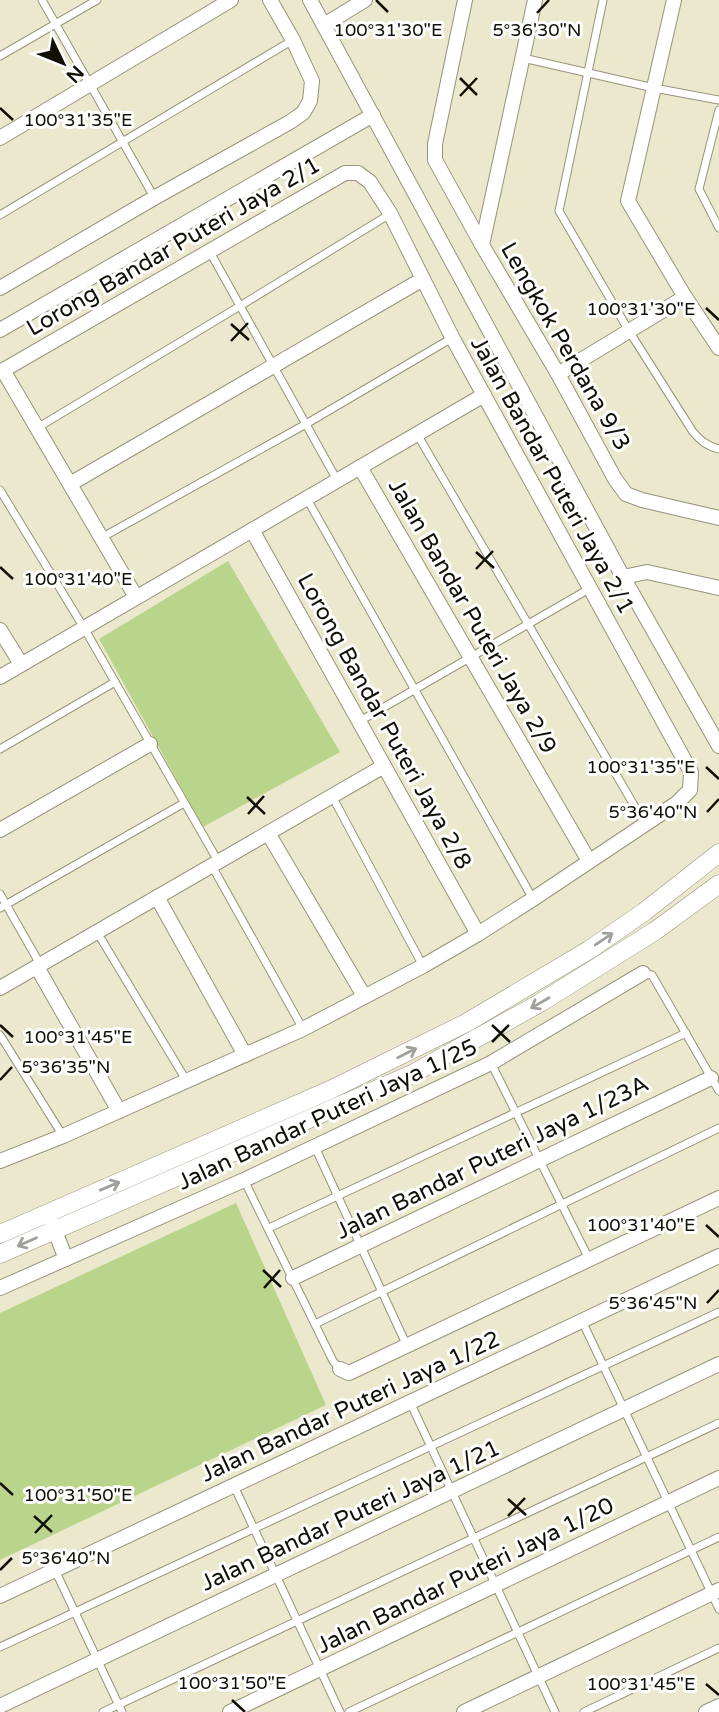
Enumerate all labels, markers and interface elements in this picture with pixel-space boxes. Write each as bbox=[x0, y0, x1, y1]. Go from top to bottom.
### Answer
text: 100°31'30"E bbox=[334, 19, 442, 41]
text: 5°36'30"N bbox=[493, 19, 581, 41]
north arrow bbox=[28, 28, 98, 98]
text: N bbox=[61, 61, 88, 87]
text: 100°31'35"E bbox=[24, 109, 132, 131]
street label: Lorong Bandar Puteri Jaya 2/1 bbox=[22, 151, 325, 343]
street label: Lengkok Perdana 9/3 bbox=[494, 237, 636, 456]
text: 100°31'30"E bbox=[587, 298, 695, 320]
street label: Jalan Bandar Puteri Jaya 2/1 bbox=[464, 332, 640, 619]
street label: Jalan Bandar Puteri Jaya 2/9 bbox=[382, 474, 562, 759]
text: 100°31'40"E bbox=[24, 568, 132, 590]
street label: Lorong Bandar Puteri Jaya 2/8 bbox=[291, 569, 477, 874]
text: 100°31'35"E bbox=[587, 756, 695, 778]
text: 5°36'40"N bbox=[609, 801, 697, 823]
one-way arrow bbox=[594, 932, 613, 947]
one-way arrow bbox=[530, 996, 550, 1010]
text: 100°31'45"E bbox=[24, 1026, 132, 1048]
street label: Jalan Bandar Puteri Jaya 1/25 bbox=[173, 1033, 481, 1197]
one-way arrow bbox=[396, 1045, 417, 1059]
text: 5°36'35"N bbox=[22, 1056, 110, 1078]
street label: Jalan Bandar Puteri Jaya 1/23A bbox=[332, 1070, 653, 1246]
one-way arrow bbox=[99, 1179, 121, 1192]
text: 100°31'40"E bbox=[587, 1214, 695, 1236]
one-way arrow bbox=[17, 1236, 38, 1249]
text: 5°36'45"N bbox=[609, 1292, 697, 1314]
street label: Jalan Bandar Puteri Jaya 1/22 bbox=[196, 1325, 504, 1489]
street label: Jalan Bandar Puteri Jaya 1/21 bbox=[196, 1434, 504, 1598]
text: 100°31'50"E bbox=[24, 1484, 132, 1506]
street label: Jalan Bandar Puteri Jaya 1/20 bbox=[312, 1492, 619, 1660]
text: 5°36'40"N bbox=[22, 1547, 110, 1569]
text: 100°31'50"E bbox=[178, 1672, 286, 1694]
text: 100°31'45"E bbox=[587, 1673, 695, 1695]

